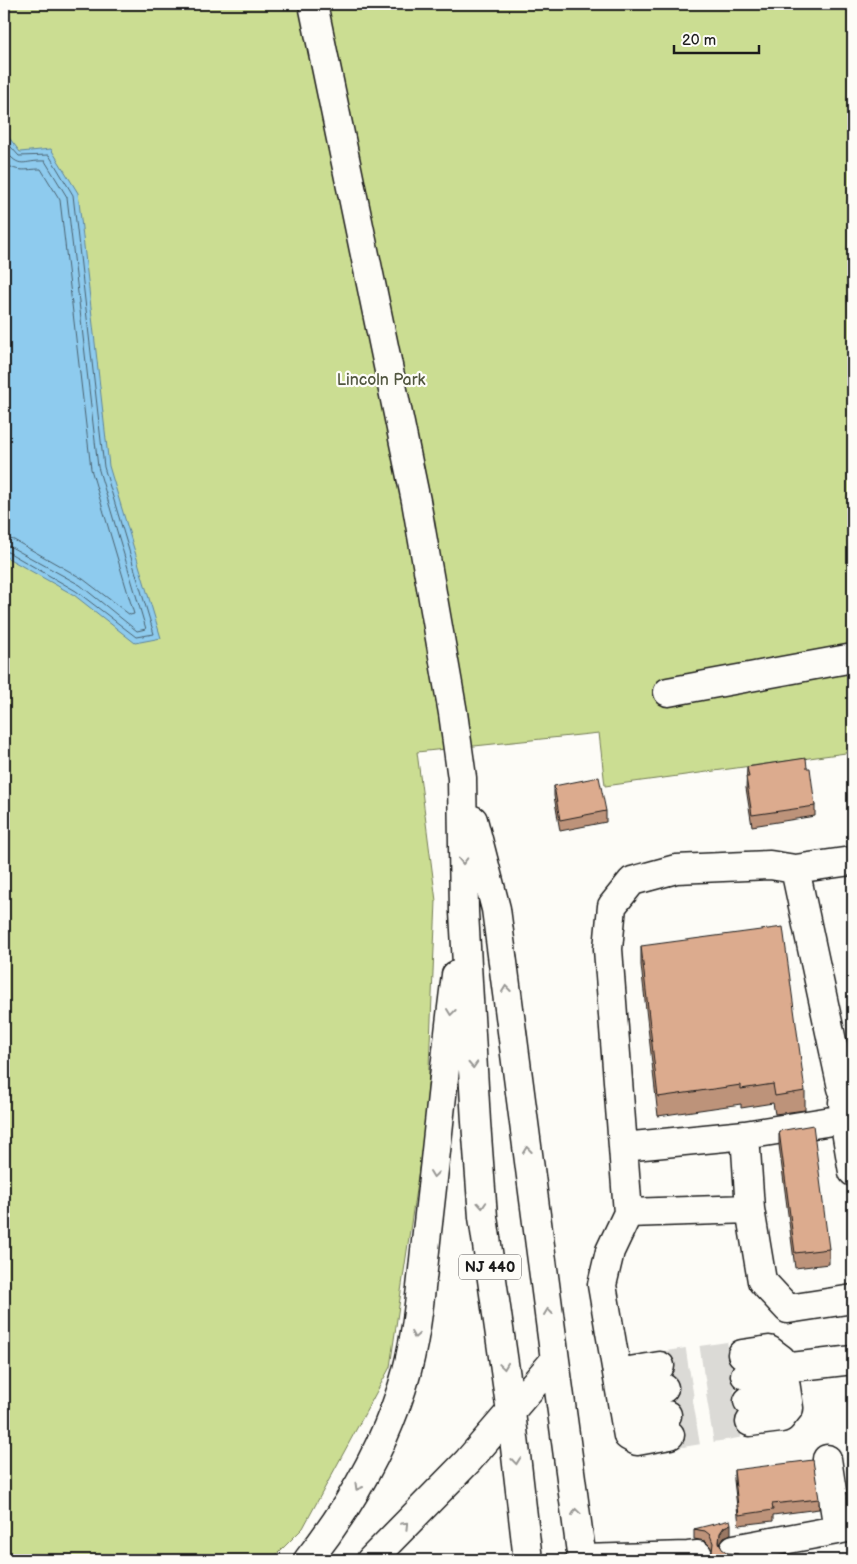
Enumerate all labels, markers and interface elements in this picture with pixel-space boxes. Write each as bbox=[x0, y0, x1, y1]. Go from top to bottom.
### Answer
scale bar bbox=[674, 22, 760, 54]
text: 20 m bbox=[682, 31, 716, 50]
park label: Lincoln Park bbox=[337, 371, 425, 390]
one-way arrow bbox=[458, 858, 468, 866]
one-way arrow bbox=[502, 985, 512, 994]
one-way arrow bbox=[446, 1009, 457, 1017]
one-way arrow bbox=[468, 1062, 479, 1070]
one-way arrow bbox=[523, 1146, 533, 1155]
one-way arrow bbox=[429, 1170, 440, 1178]
one-way arrow bbox=[477, 1201, 488, 1209]
road number: NJ 440 bbox=[459, 1254, 521, 1280]
one-way arrow bbox=[544, 1307, 554, 1316]
one-way arrow bbox=[410, 1331, 421, 1340]
one-way arrow bbox=[499, 1362, 509, 1370]
one-way arrow bbox=[510, 1457, 521, 1465]
one-way arrow bbox=[354, 1481, 364, 1490]
one-way arrow bbox=[571, 1508, 582, 1516]
one-way arrow bbox=[399, 1522, 408, 1531]

